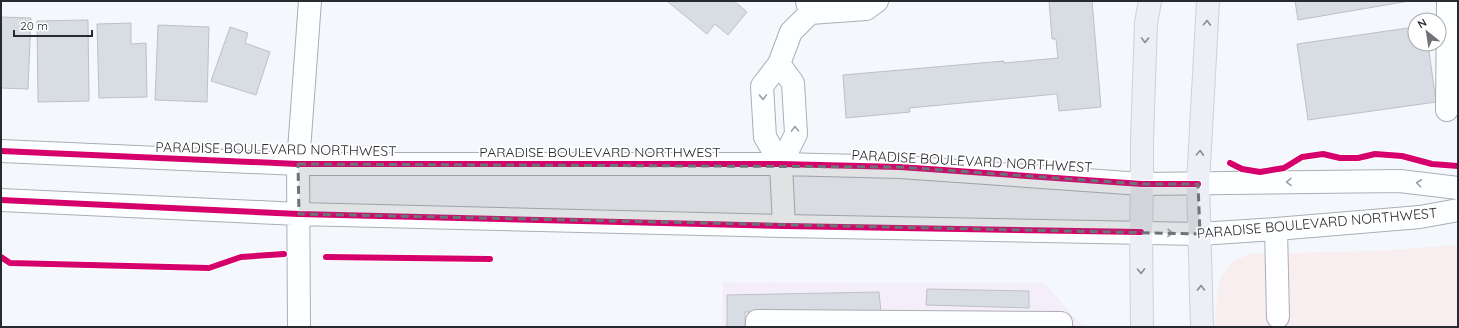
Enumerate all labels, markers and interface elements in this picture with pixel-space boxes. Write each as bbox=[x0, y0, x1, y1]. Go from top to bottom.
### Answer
scale bar bbox=[14, 12, 92, 38]
north arrow bbox=[1407, 12, 1447, 52]
text: N bbox=[1415, 15, 1429, 31]
text: 20 m bbox=[20, 18, 48, 33]
one-way arrow bbox=[1203, 20, 1211, 26]
one-way arrow bbox=[1141, 37, 1149, 43]
one-way arrow bbox=[758, 94, 767, 100]
one-way arrow bbox=[791, 126, 799, 132]
street label: PARADISE BOULEVARD NORTHWEST bbox=[155, 138, 397, 160]
street label: PARADISE BOULEVARD NORTHWEST bbox=[479, 143, 721, 161]
street label: PARADISE BOULEVARD NORTHWEST bbox=[851, 146, 1093, 176]
one-way arrow bbox=[1195, 150, 1204, 156]
one-way arrow bbox=[1286, 178, 1292, 187]
one-way arrow bbox=[1416, 179, 1422, 188]
street label: PARADISE BOULEVARD NORTHWEST bbox=[1196, 204, 1438, 242]
one-way arrow bbox=[1167, 229, 1173, 237]
one-way arrow bbox=[1137, 268, 1145, 274]
one-way arrow bbox=[1197, 285, 1205, 291]

